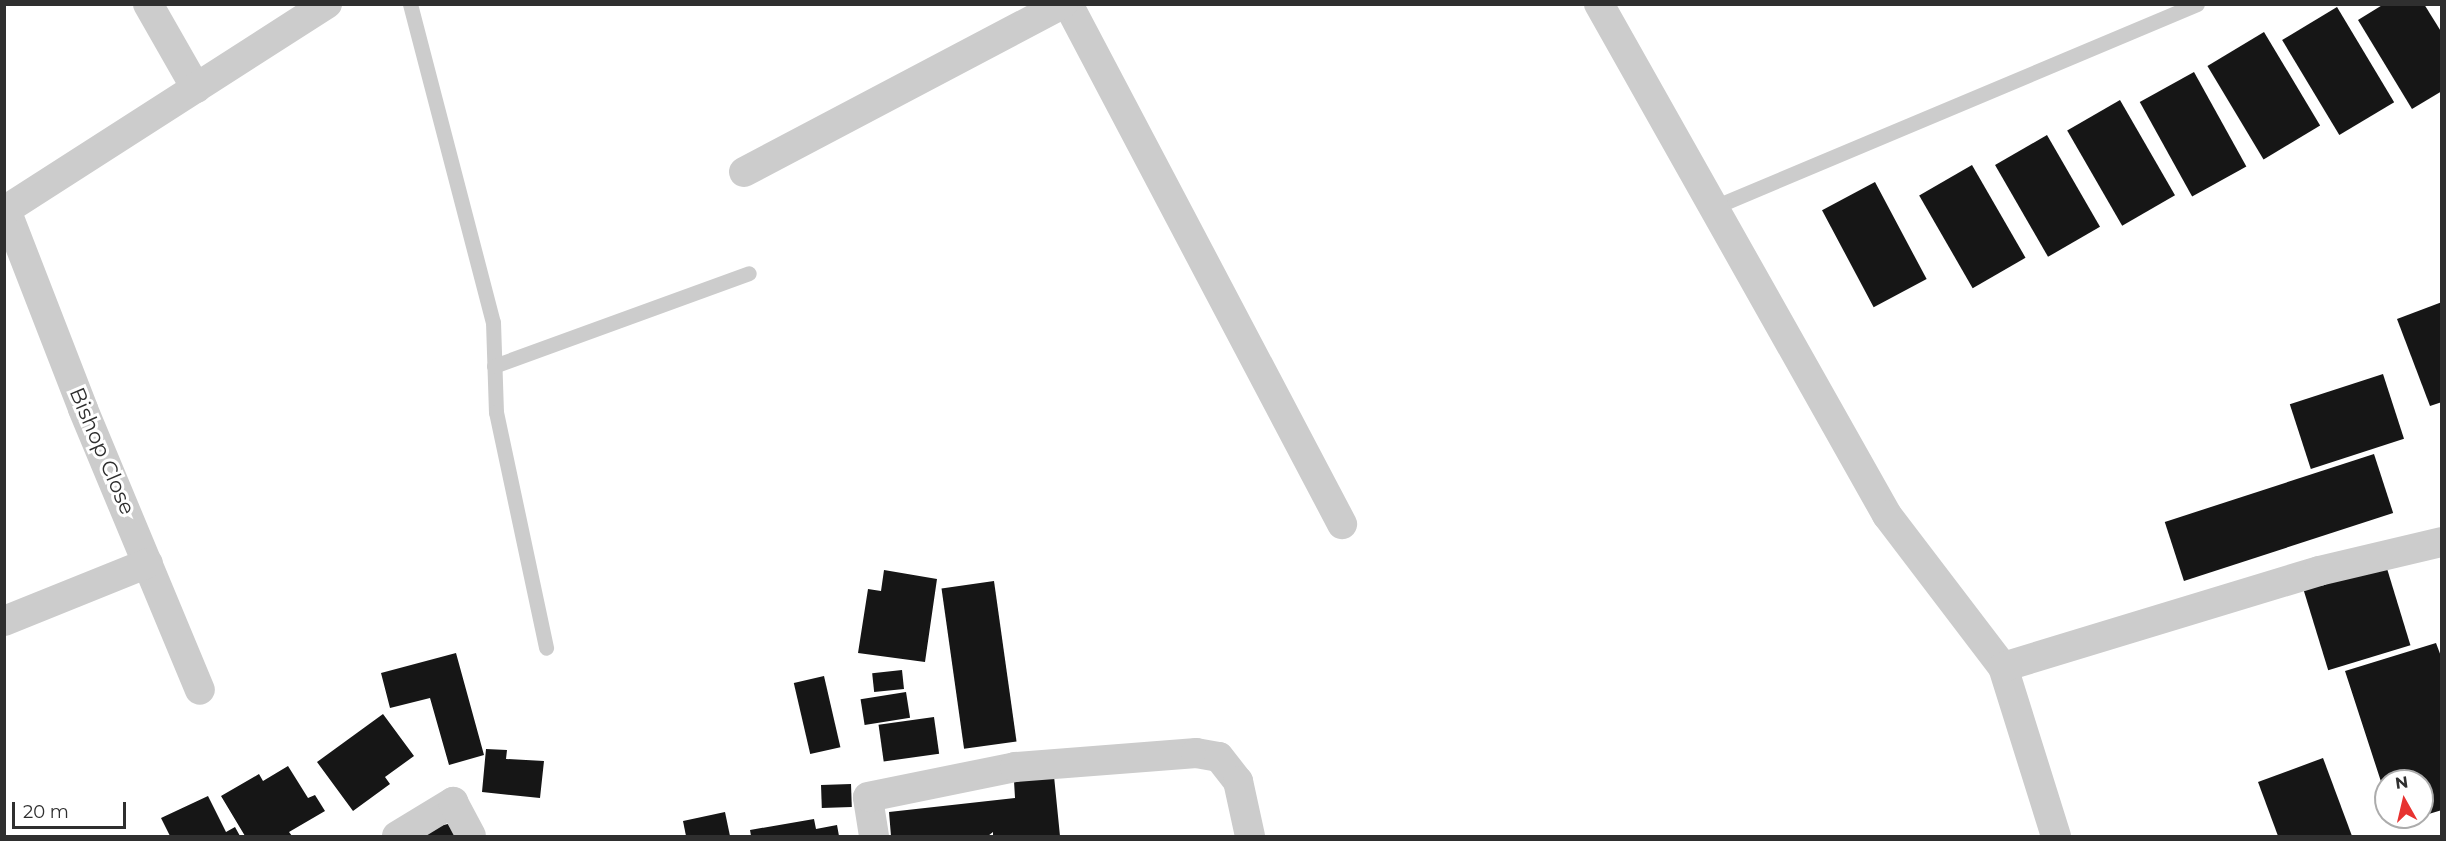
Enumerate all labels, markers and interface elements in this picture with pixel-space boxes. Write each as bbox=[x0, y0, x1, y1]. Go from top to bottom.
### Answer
street label: Bishop Close bbox=[64, 384, 140, 518]
north arrow bbox=[2374, 769, 2434, 829]
text: N bbox=[2394, 772, 2409, 793]
scale bar bbox=[15, 790, 129, 828]
text: 20 m bbox=[23, 801, 69, 823]

